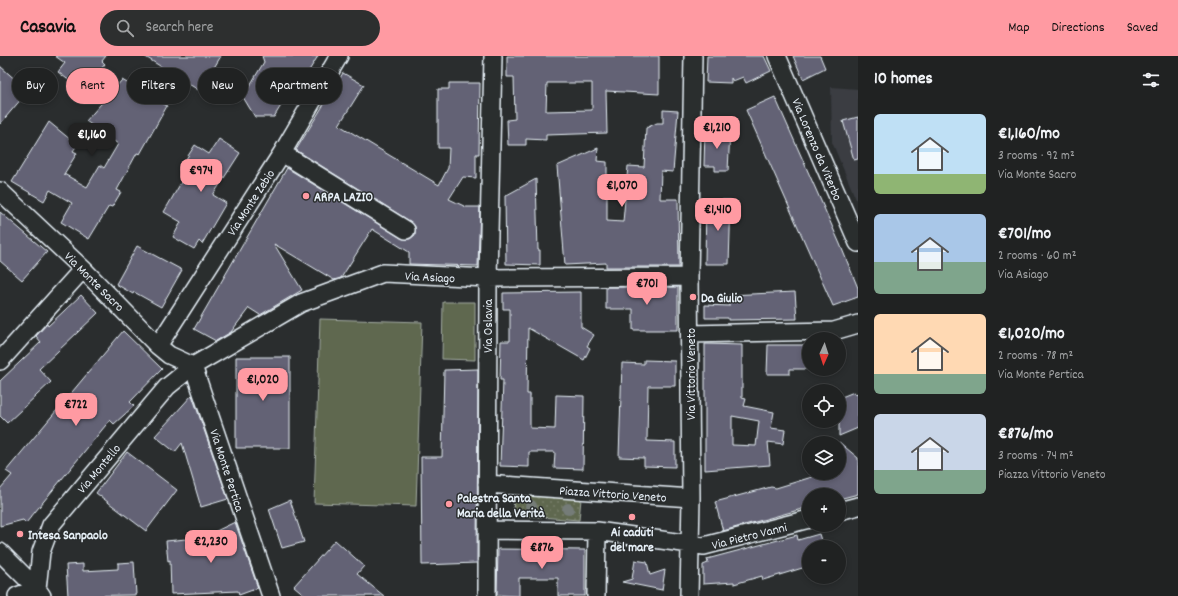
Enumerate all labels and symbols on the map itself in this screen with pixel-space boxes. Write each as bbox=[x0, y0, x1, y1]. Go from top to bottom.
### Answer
street label: Via Lorenzo da Viterbo bbox=[786, 96, 846, 204]
pin: €1,210 bbox=[684, 116, 750, 150]
pin: €1,160 bbox=[59, 123, 125, 157]
pin: €974 bbox=[177, 159, 225, 193]
street label: Via Monte Zebio bbox=[223, 166, 281, 240]
pin: €1,070 bbox=[589, 174, 655, 208]
place label: ARPA LAZIO bbox=[314, 189, 374, 208]
marker: ARPA LAZIO bbox=[301, 191, 311, 201]
pin: €1,410 bbox=[685, 198, 751, 232]
street label: Via Monte Sacro bbox=[59, 248, 128, 317]
street label: Via Asiago bbox=[404, 268, 456, 289]
pin: €701 bbox=[623, 272, 671, 306]
place label: Da Giulio bbox=[701, 290, 743, 309]
marker: Da Giulio bbox=[688, 292, 698, 302]
street label: Via Oslavia bbox=[480, 298, 499, 353]
street label: Via Vittorio Veneto bbox=[683, 328, 702, 420]
north arrow bbox=[802, 332, 846, 376]
pin: €1,020 bbox=[230, 368, 296, 402]
pin: €722 bbox=[52, 393, 100, 427]
street label: Via Monte Pertica bbox=[203, 427, 248, 515]
street label: Via Montello bbox=[73, 441, 126, 499]
street label: Piazza Vittorio Veneto bbox=[558, 482, 667, 509]
place label: Palestra Santa Maria della Verità bbox=[457, 490, 545, 524]
marker: Palestra Santa Maria della Verità bbox=[444, 499, 454, 509]
marker: Ai caduti del mare bbox=[627, 512, 637, 522]
street label: Via Pietro Vanni bbox=[710, 519, 790, 556]
place label: Ai caduti del mare bbox=[610, 524, 654, 558]
place label: Intesa Sanpaolo bbox=[28, 527, 108, 546]
marker: Intesa Sanpaolo bbox=[15, 529, 25, 539]
pin: €2,230 bbox=[178, 530, 244, 564]
pin: €876 bbox=[518, 536, 566, 570]

